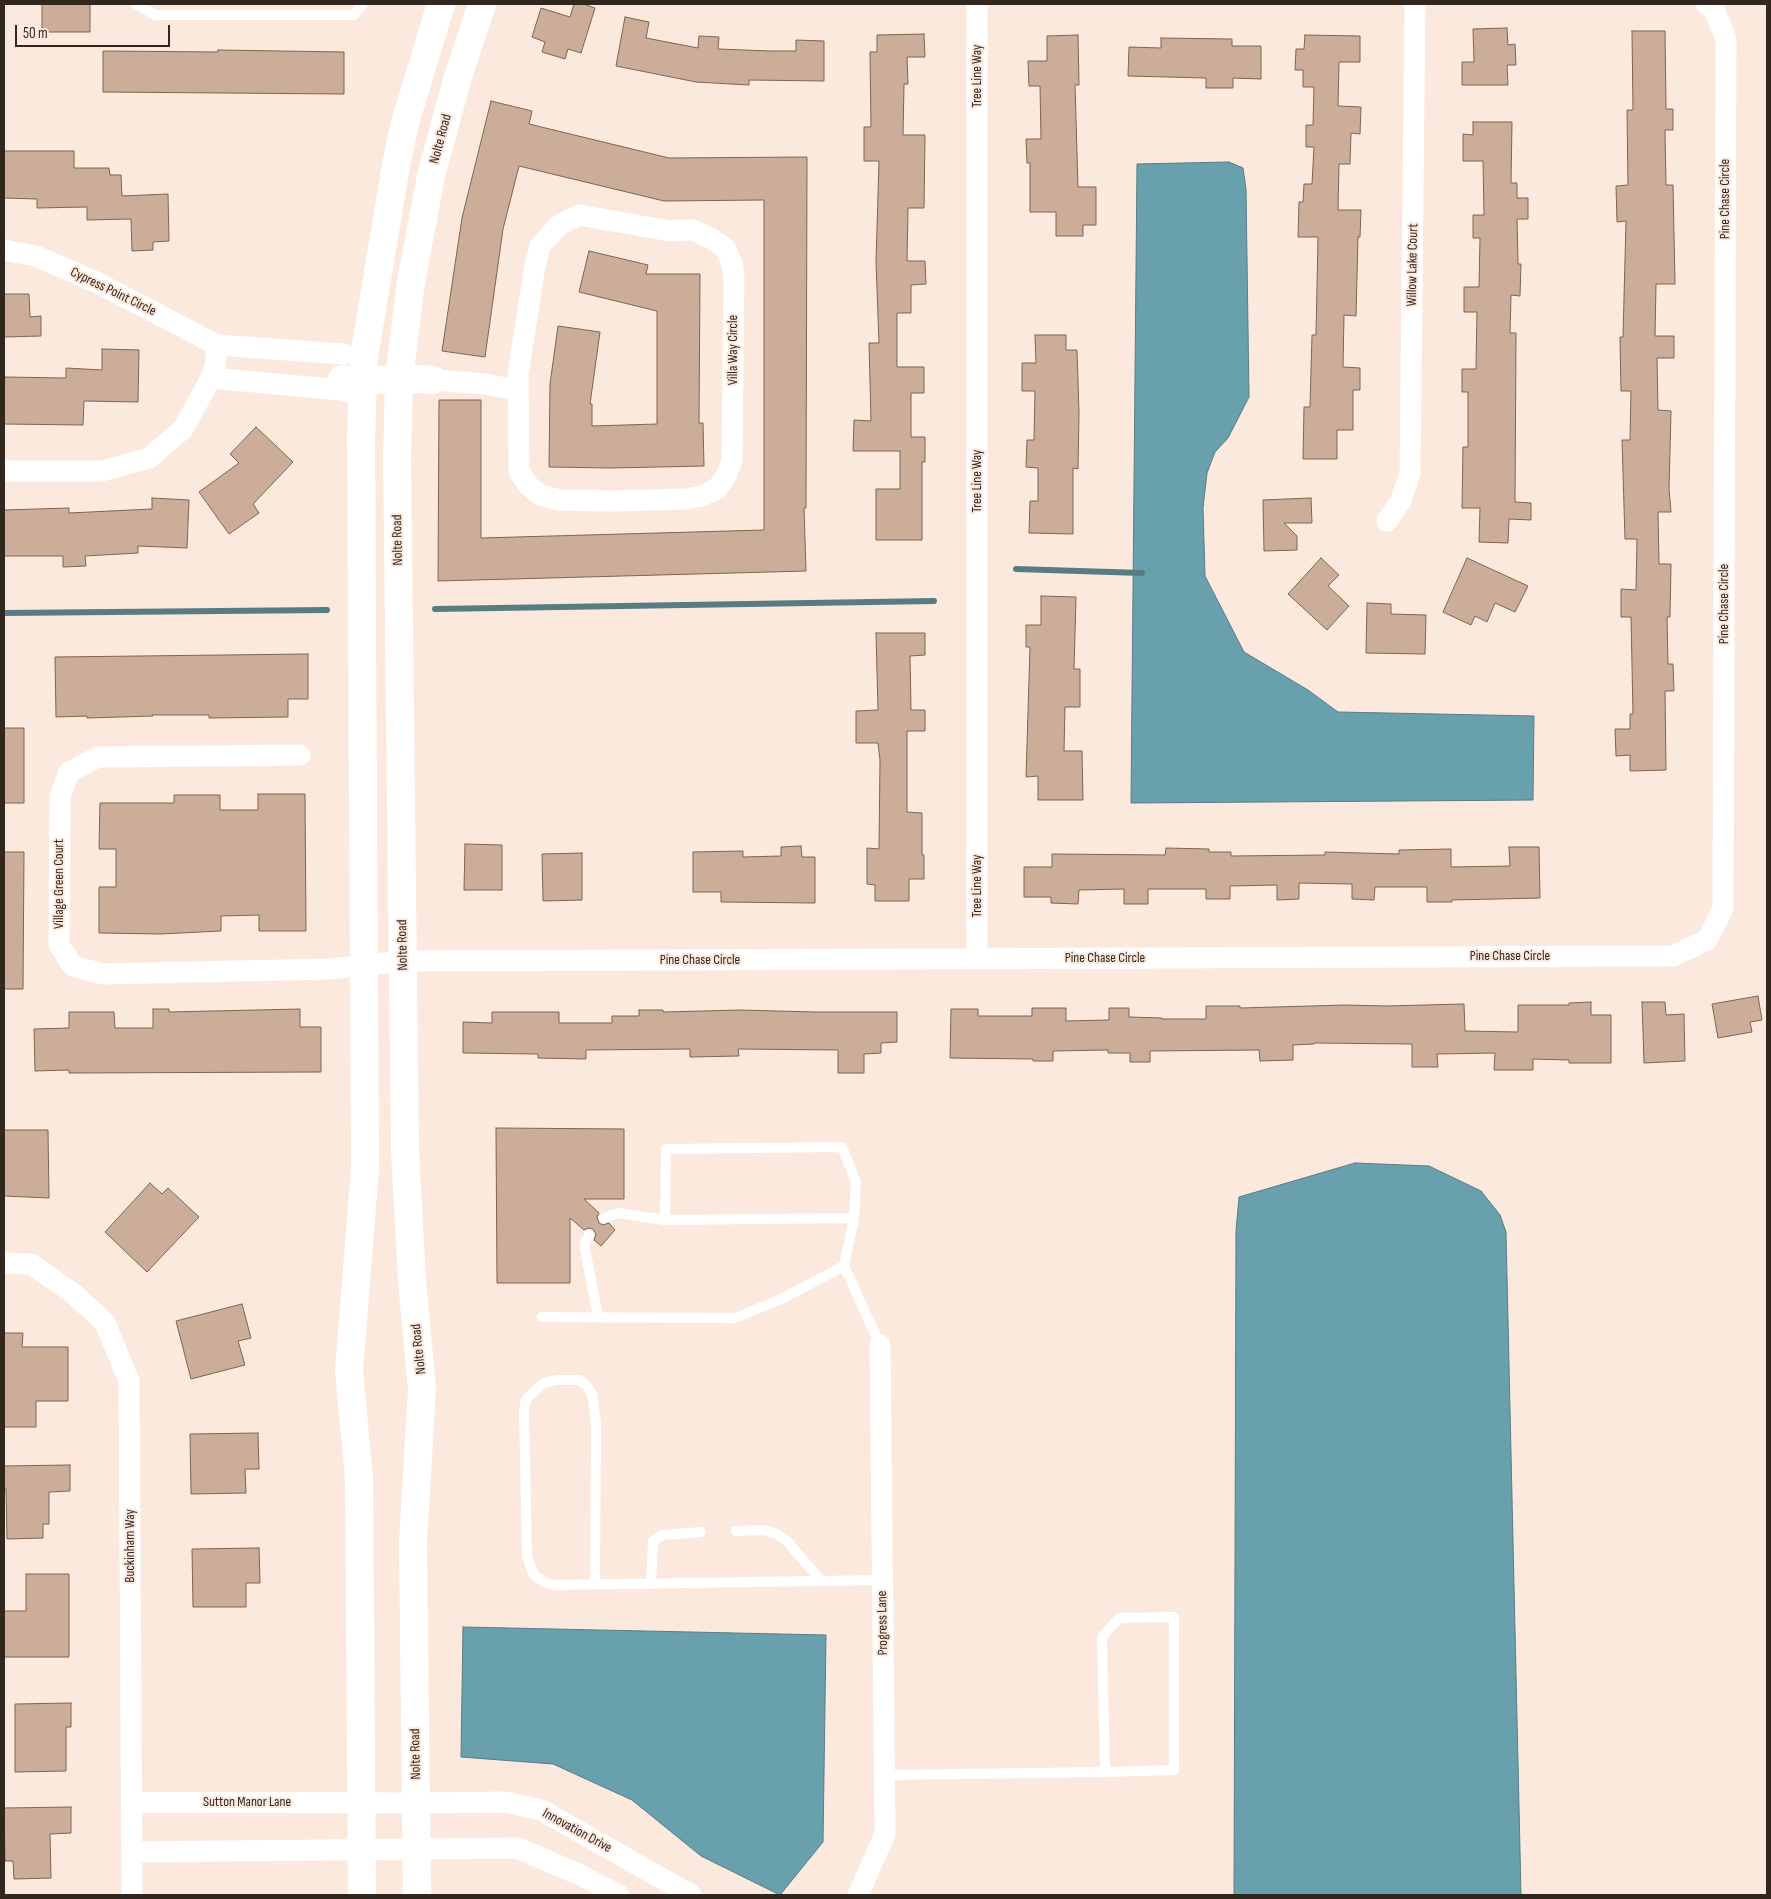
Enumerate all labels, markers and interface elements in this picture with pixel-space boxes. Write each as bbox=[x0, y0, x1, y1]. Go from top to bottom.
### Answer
scale bar bbox=[18, 15, 172, 47]
text: 50 m bbox=[23, 24, 48, 43]
street label: Tree Line Way bbox=[969, 45, 985, 107]
street label: Nolte Road bbox=[426, 112, 456, 166]
street label: Pine Chase Circle bbox=[1717, 159, 1733, 239]
street label: Willow Lake Court bbox=[1404, 223, 1422, 307]
street label: Cypress Point Circle bbox=[67, 264, 159, 320]
street label: Villa Way Circle bbox=[725, 315, 741, 385]
street label: Tree Line Way bbox=[969, 450, 985, 512]
street label: Nolte Road bbox=[389, 514, 407, 566]
street label: Pine Chase Circle bbox=[1716, 564, 1732, 644]
street label: Village Green Court bbox=[51, 839, 67, 929]
street label: Tree Line Way bbox=[969, 855, 985, 917]
street label: Nolte Road bbox=[394, 919, 412, 971]
street label: Pine Chase Circle bbox=[1470, 948, 1550, 964]
street label: Pine Chase Circle bbox=[1065, 950, 1145, 966]
street label: Pine Chase Circle bbox=[660, 952, 740, 968]
street label: Nolte Road bbox=[408, 1323, 430, 1375]
street label: Buckinham Way bbox=[122, 1509, 138, 1583]
street label: Progress Lane bbox=[874, 1590, 892, 1656]
street label: Nolte Road bbox=[407, 1728, 425, 1780]
street label: Sutton Manor Lane bbox=[203, 1794, 291, 1810]
street label: Innovation Drive bbox=[539, 1805, 615, 1857]

